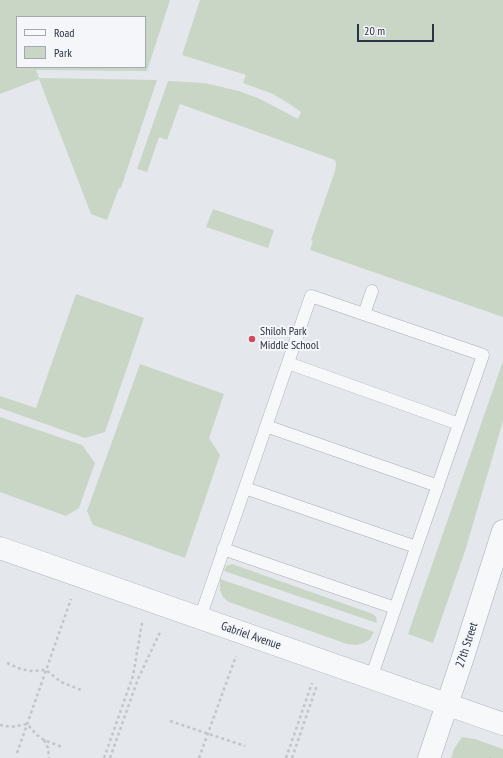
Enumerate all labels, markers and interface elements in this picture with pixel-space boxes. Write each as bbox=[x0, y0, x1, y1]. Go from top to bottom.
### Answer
legend bbox=[16, 16, 146, 68]
scale bar bbox=[359, 16, 436, 42]
text: 20 m bbox=[364, 23, 385, 38]
text: Road bbox=[54, 25, 74, 40]
text: Park bbox=[54, 45, 72, 60]
place label: Shiloh Park Middle School bbox=[260, 325, 319, 353]
marker: Shiloh Park Middle School bbox=[247, 334, 257, 344]
street label: Gabriel Avenue bbox=[219, 619, 283, 653]
street label: 27th Street bbox=[453, 621, 481, 669]

